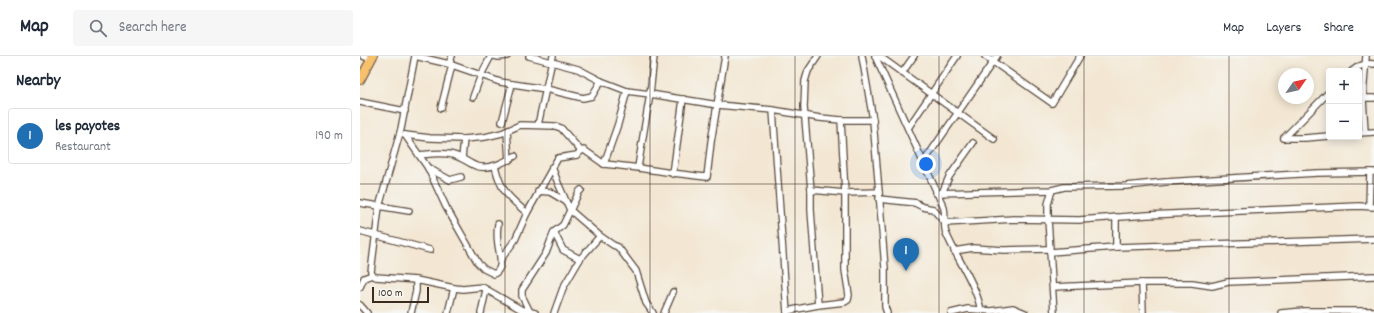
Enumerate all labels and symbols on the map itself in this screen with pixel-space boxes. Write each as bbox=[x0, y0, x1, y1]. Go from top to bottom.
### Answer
north arrow bbox=[1278, 68, 1314, 104]
your location bbox=[916, 154, 936, 174]
pin: 1 bbox=[893, 238, 919, 271]
scale bar bbox=[372, 285, 429, 304]

